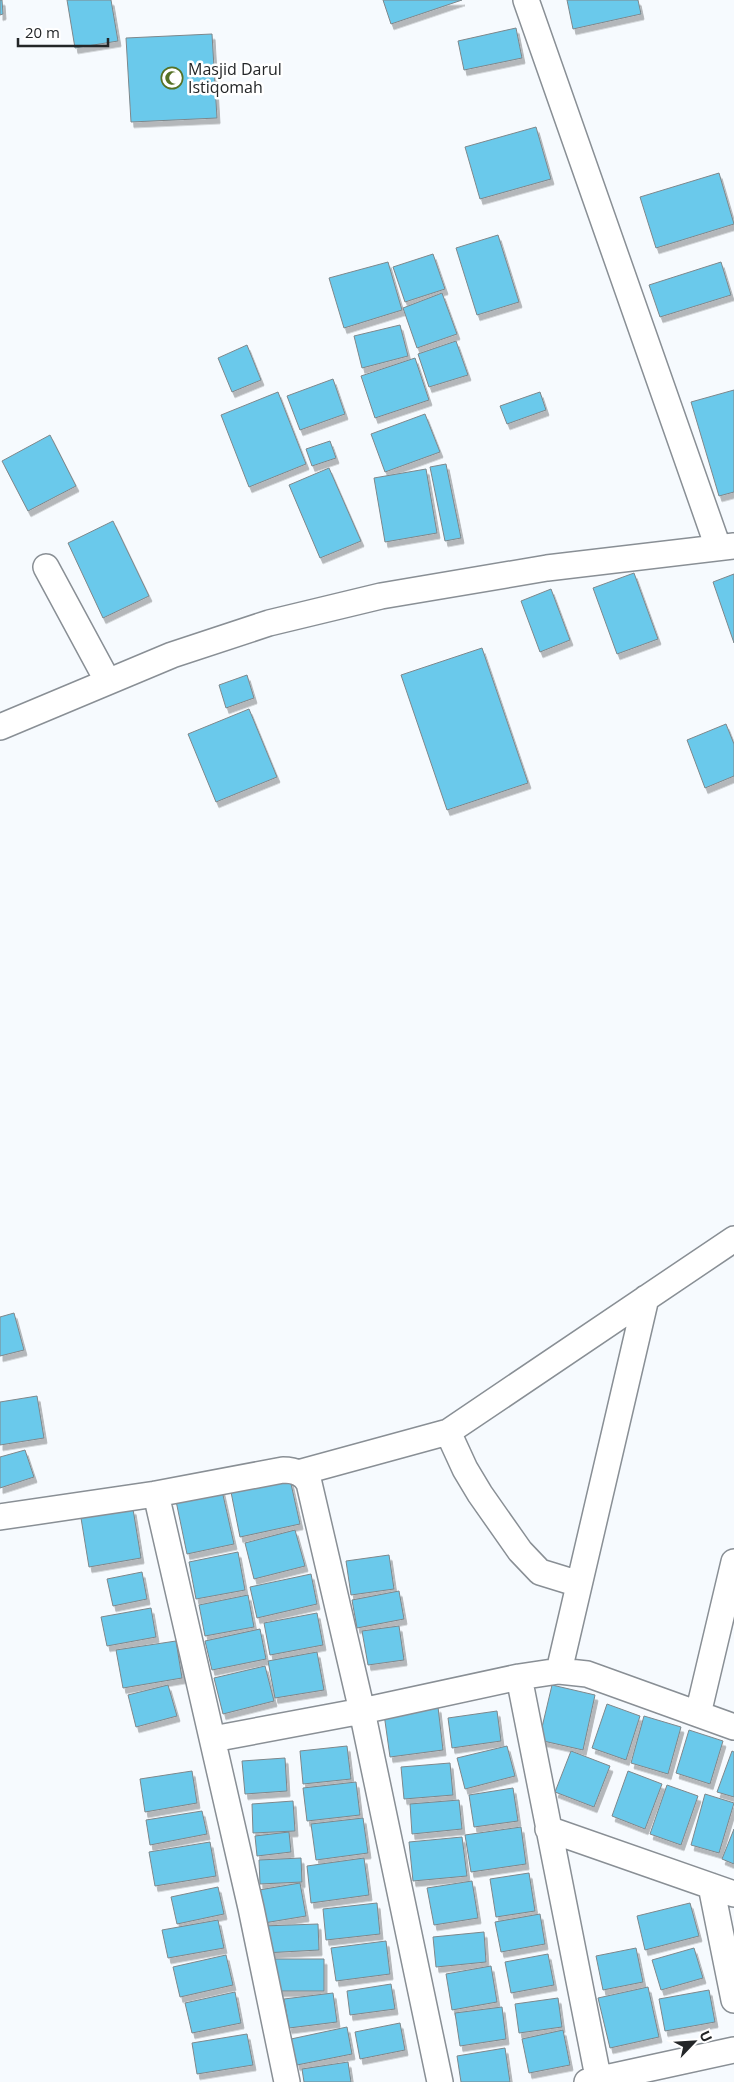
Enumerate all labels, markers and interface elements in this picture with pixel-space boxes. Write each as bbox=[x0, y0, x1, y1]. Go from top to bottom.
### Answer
scale bar bbox=[18, 15, 108, 47]
text: 20 m bbox=[25, 22, 60, 42]
place label: Masjid Darul Istiqomah bbox=[188, 58, 282, 98]
mosque icon: Masjid Darul Istiqomah bbox=[160, 66, 184, 90]
north arrow bbox=[669, 2017, 719, 2067]
text: U bbox=[695, 2027, 717, 2045]

